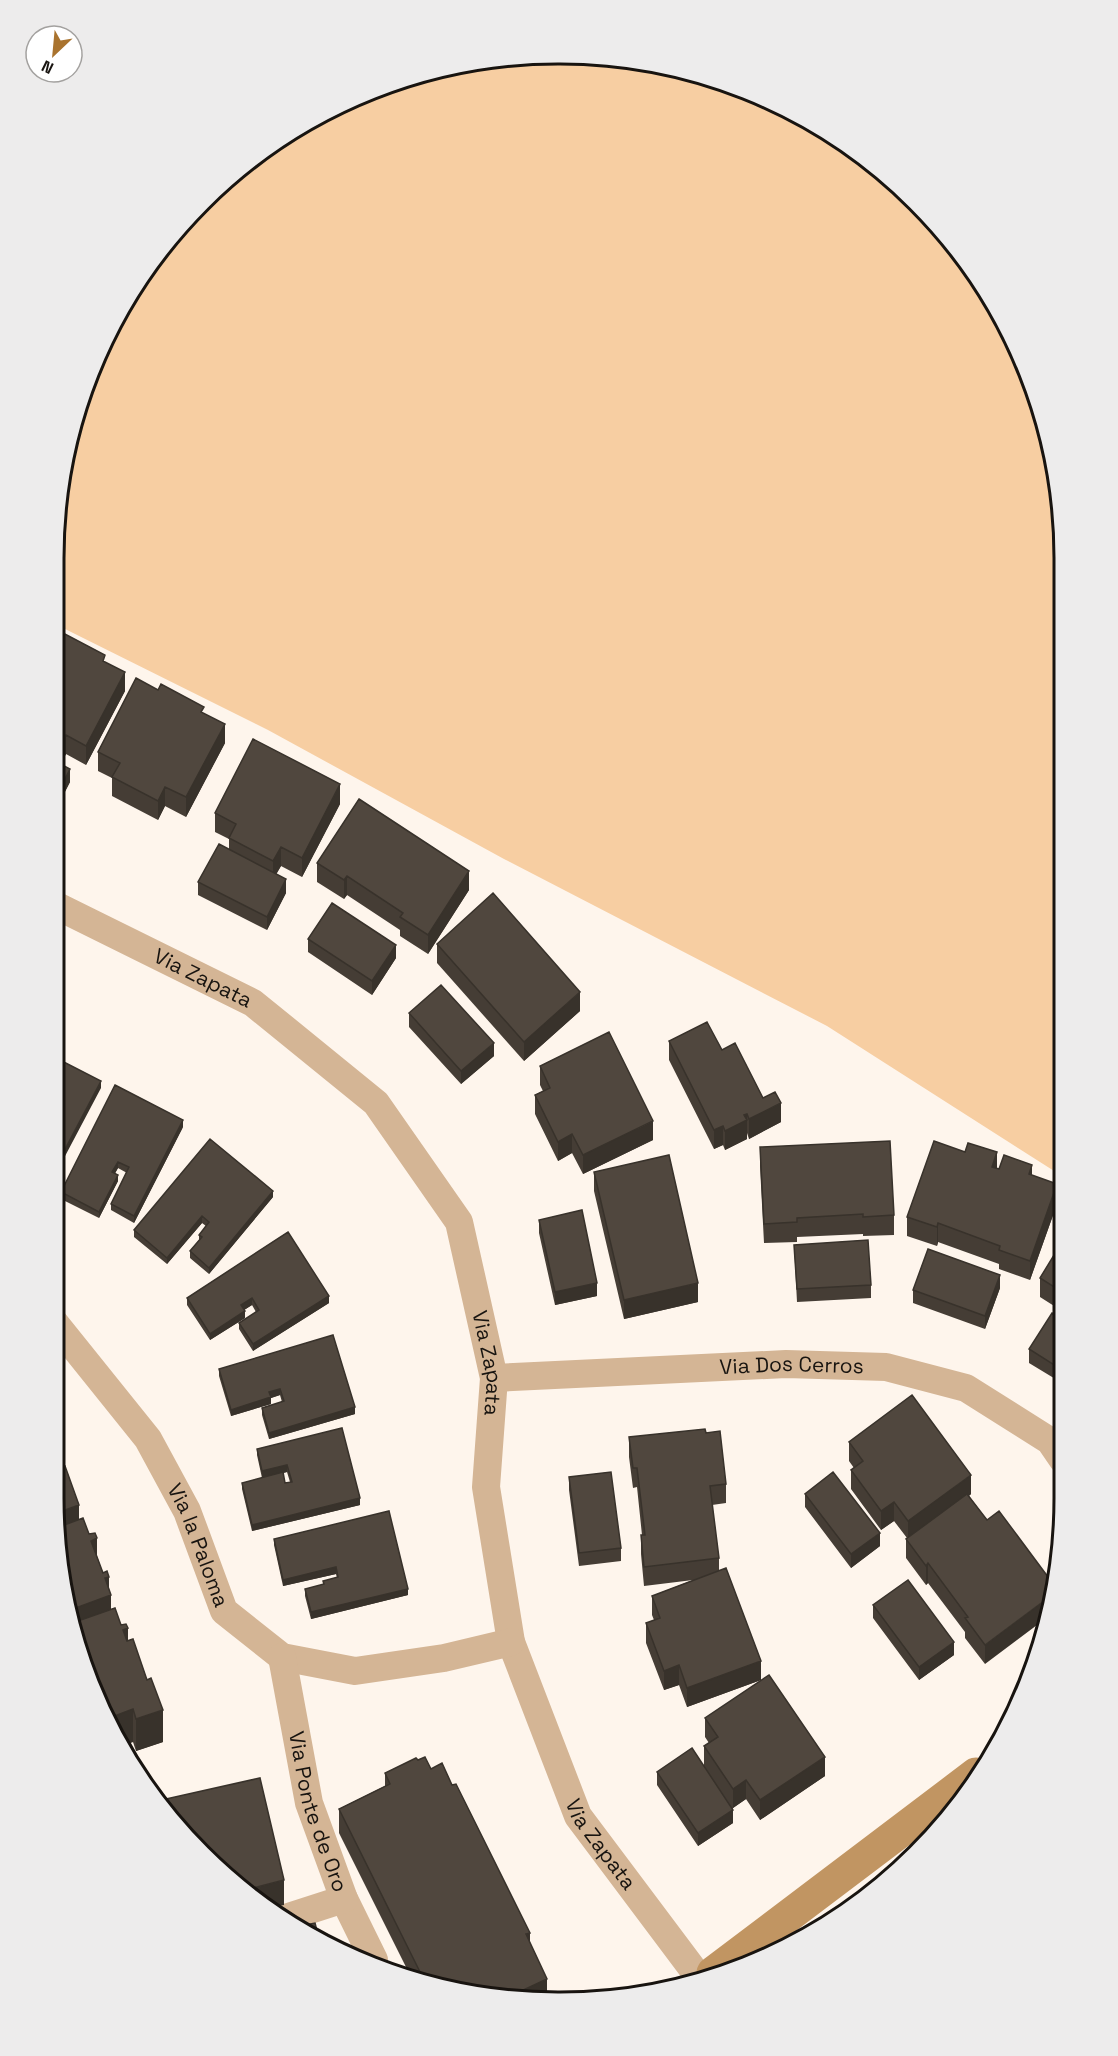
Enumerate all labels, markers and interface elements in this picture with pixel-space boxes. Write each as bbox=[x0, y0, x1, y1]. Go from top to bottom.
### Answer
north arrow bbox=[24, 24, 84, 84]
text: N bbox=[38, 55, 57, 79]
street label: Via Zapata bbox=[149, 942, 257, 1013]
street label: Via Zapata bbox=[466, 1308, 509, 1417]
street label: Via Dos Cerros bbox=[719, 1350, 864, 1380]
street label: Via la Paloma bbox=[162, 1478, 235, 1611]
street label: Via Ponte de Oro bbox=[283, 1729, 354, 1896]
street label: Via Zapata bbox=[560, 1795, 643, 1895]

